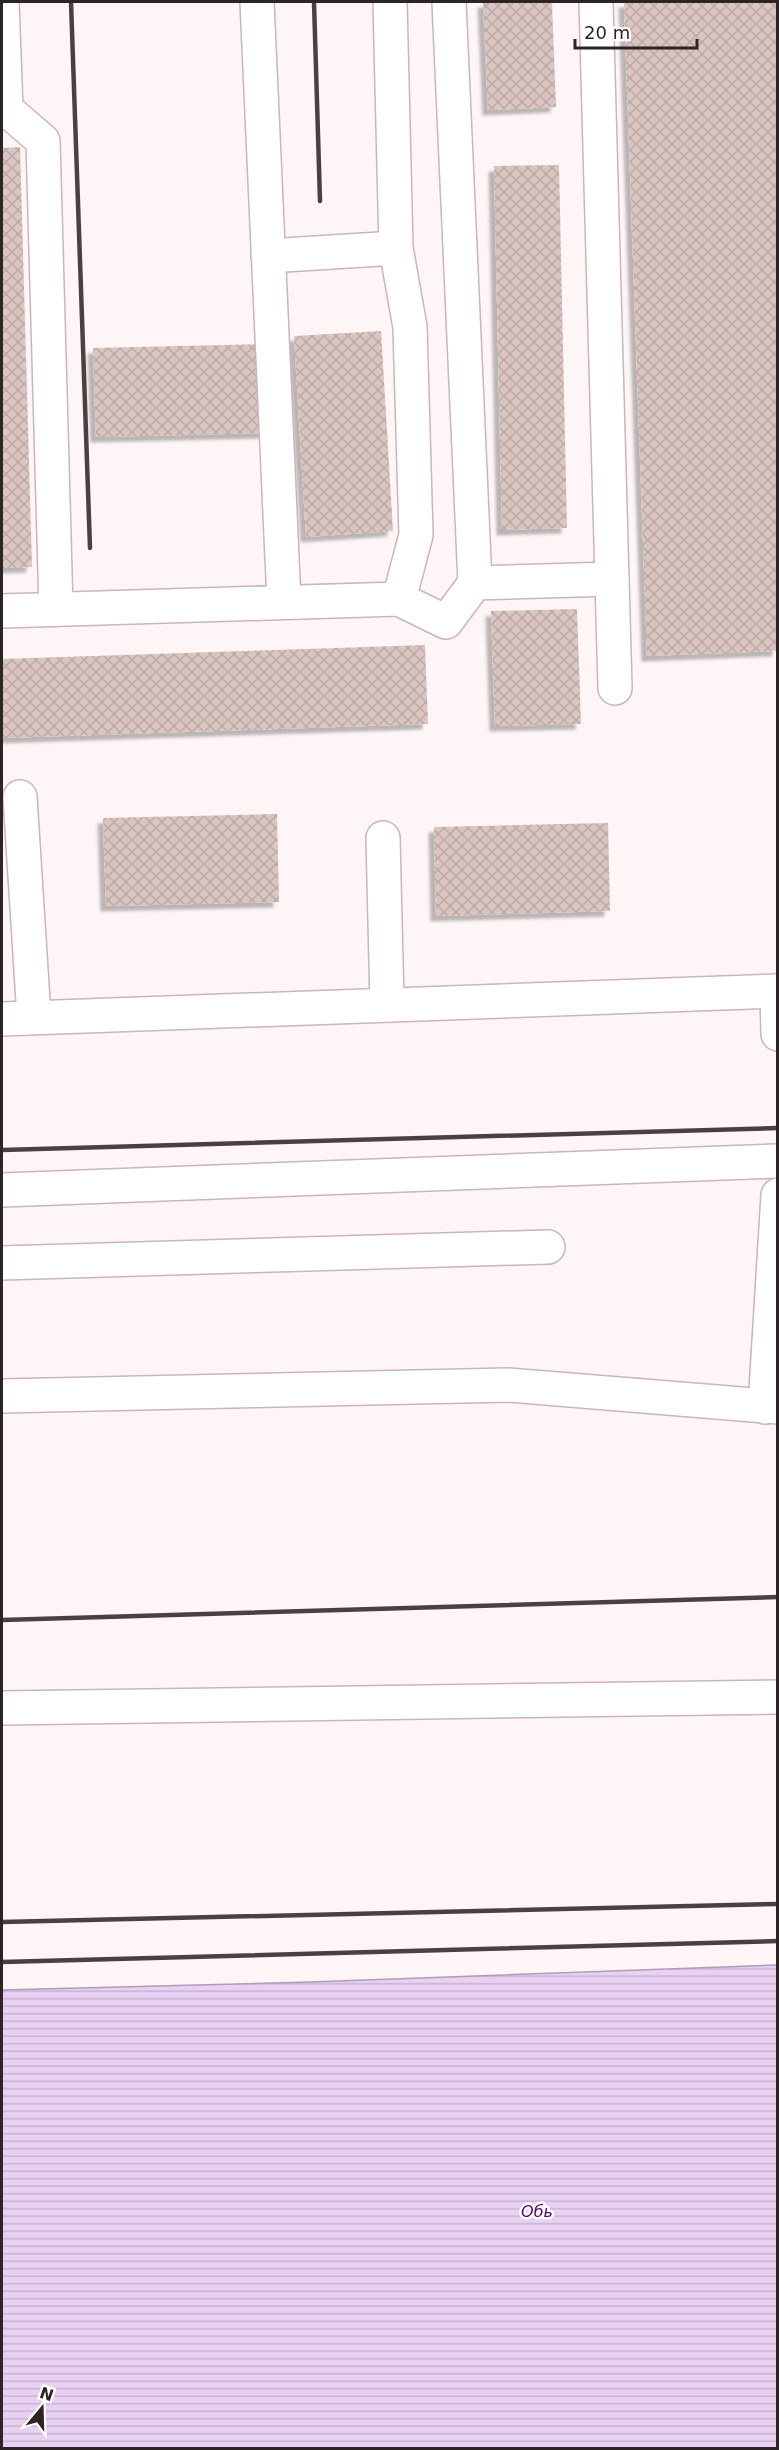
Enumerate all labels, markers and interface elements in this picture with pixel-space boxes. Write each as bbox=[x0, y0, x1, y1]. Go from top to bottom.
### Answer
scale bar bbox=[575, 12, 696, 50]
text: 20 m bbox=[584, 22, 630, 43]
water label: Обь bbox=[521, 2202, 553, 2221]
north arrow bbox=[12, 2378, 72, 2438]
text: N bbox=[37, 2383, 56, 2405]

